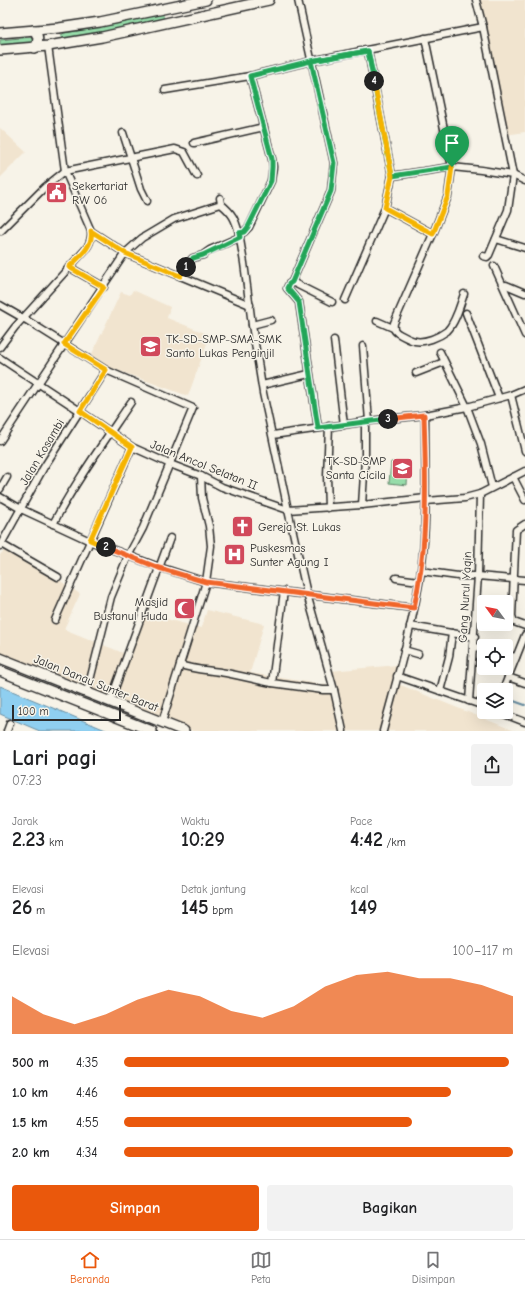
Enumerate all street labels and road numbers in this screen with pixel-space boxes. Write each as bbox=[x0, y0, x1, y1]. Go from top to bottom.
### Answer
street label: Jalan Kosambi bbox=[17, 417, 67, 487]
street label: Jalan Ancol Selatan II bbox=[148, 437, 260, 493]
street label: Gang Nurul Yaqin bbox=[456, 551, 474, 643]
street label: Jalan Danau Sunter Barat bbox=[32, 652, 161, 715]

